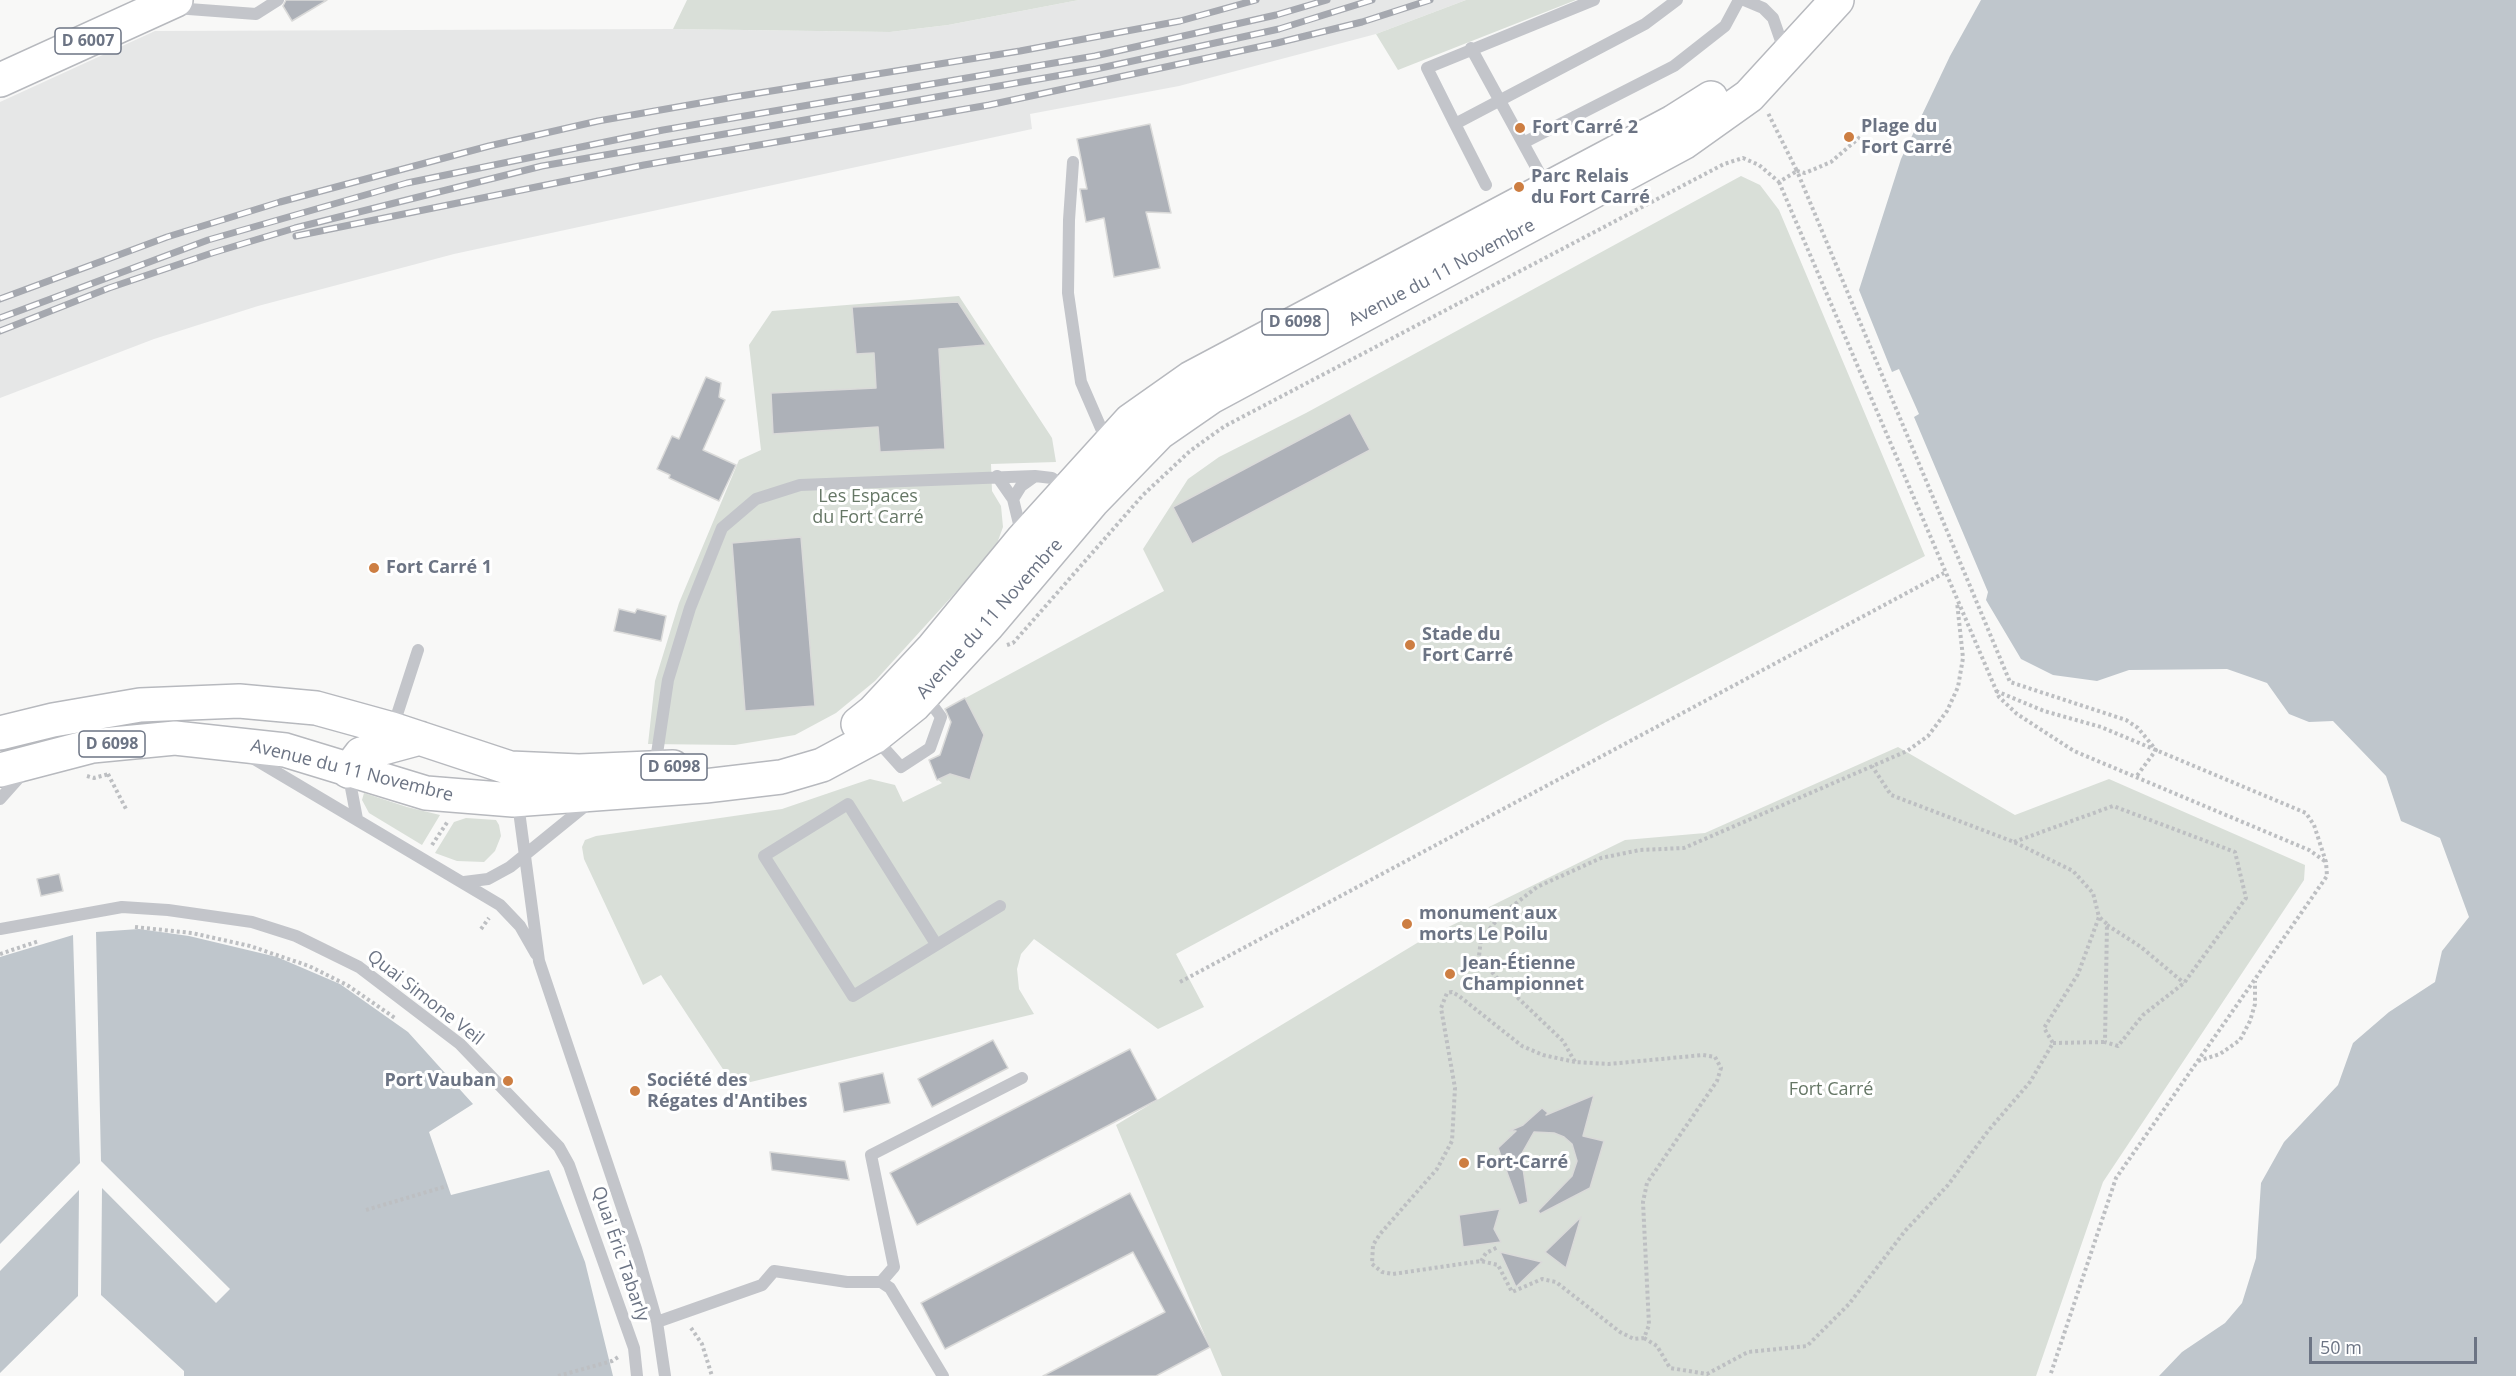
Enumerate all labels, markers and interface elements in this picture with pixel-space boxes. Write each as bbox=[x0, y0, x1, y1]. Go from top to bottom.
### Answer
road number: D 6007 bbox=[55, 28, 121, 54]
place label: Plage du Fort Carré bbox=[1861, 116, 1952, 158]
place label: Fort Carré 2 bbox=[1532, 117, 1638, 139]
marker: Fort Carré 2 bbox=[1513, 121, 1527, 135]
marker: Plage du Fort Carré bbox=[1842, 130, 1856, 144]
place label: Parc Relais du Fort Carré bbox=[1531, 166, 1650, 208]
marker: Parc Relais du Fort Carré bbox=[1512, 180, 1526, 194]
street label: Avenue du 11 Novembre bbox=[1345, 215, 1539, 331]
road number: D 6098 bbox=[1262, 309, 1328, 335]
park label: Les Espaces du Fort Carré bbox=[812, 486, 924, 528]
street label: Avenue du 11 Novembre bbox=[912, 535, 1068, 703]
place label: Fort Carré 1 bbox=[386, 557, 492, 579]
marker: Fort Carré 1 bbox=[367, 561, 381, 575]
place label: Stade du Fort Carré bbox=[1422, 624, 1513, 666]
marker: Stade du Fort Carré bbox=[1403, 638, 1417, 652]
road number: D 6098 bbox=[79, 731, 145, 757]
street label: Avenue du 11 Novembre bbox=[249, 735, 455, 807]
road number: D 6098 bbox=[641, 754, 707, 780]
place label: monument aux morts Le Poilu bbox=[1419, 903, 1557, 946]
marker: monument aux morts Le Poilu bbox=[1400, 917, 1414, 931]
street label: Quai Simone Veil bbox=[362, 946, 488, 1050]
place label: Jean-Étienne Championnet bbox=[1462, 953, 1584, 996]
marker: Jean-Étienne Championnet bbox=[1443, 967, 1457, 981]
place label: Port Vauban bbox=[384, 1070, 496, 1092]
place label: Société des Régates d'Antibes bbox=[647, 1070, 807, 1112]
marker: Port Vauban bbox=[501, 1074, 515, 1088]
park label: Fort Carré bbox=[1789, 1079, 1873, 1101]
marker: Société des Régates d'Antibes bbox=[628, 1084, 642, 1098]
place label: Fort-Carré bbox=[1476, 1152, 1568, 1174]
marker: Fort-Carré bbox=[1457, 1156, 1471, 1170]
street label: Quai Éric Tabarly bbox=[587, 1184, 653, 1324]
scale bar bbox=[2312, 1325, 2480, 1363]
text: 50 m bbox=[2320, 1335, 2362, 1359]

